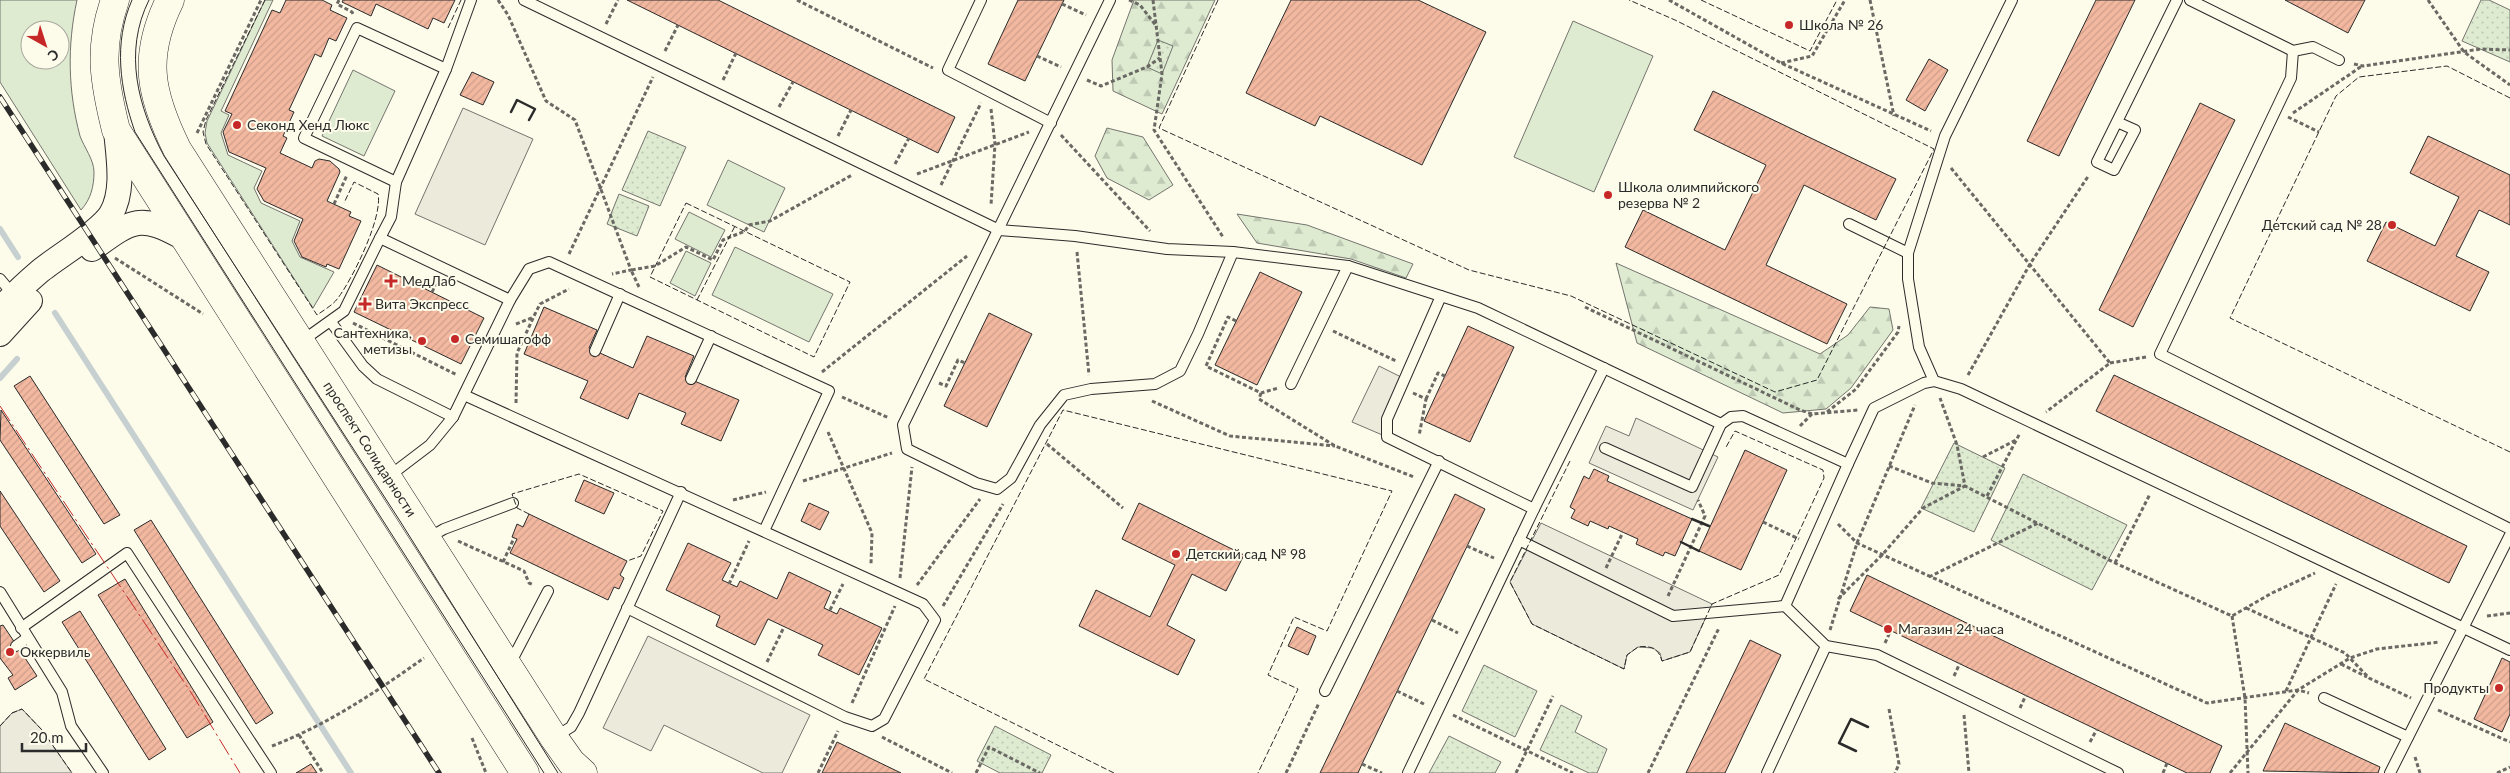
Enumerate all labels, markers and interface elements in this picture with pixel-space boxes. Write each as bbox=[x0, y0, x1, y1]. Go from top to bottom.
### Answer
place label: Школа № 26 bbox=[1799, 16, 1883, 33]
marker: Школа № 26 bbox=[1783, 19, 1795, 31]
north arrow bbox=[20, 20, 70, 70]
text: С bbox=[44, 46, 62, 65]
place label: Секонд Хенд Люкс bbox=[247, 116, 370, 133]
marker: Секонд Хенд Люкс bbox=[231, 119, 243, 131]
place label: Школа олимпийского резерва № 2 bbox=[1618, 178, 1759, 211]
marker: Школа олимпийского резерва № 2 bbox=[1602, 189, 1614, 201]
place label: Детский сад № 28 bbox=[2262, 216, 2382, 233]
marker: Детский сад № 28 bbox=[2386, 219, 2398, 231]
place label: МедЛаб bbox=[402, 272, 456, 289]
marker: МедЛаб bbox=[384, 274, 398, 288]
place label: Вита Экспресс bbox=[375, 295, 469, 312]
marker: Вита Экспресс bbox=[359, 298, 371, 310]
place label: Сантехника, метизы bbox=[333, 324, 412, 357]
place label: Семишагофф bbox=[465, 330, 551, 347]
marker: Семишагофф bbox=[449, 333, 461, 345]
marker: Сантехника, метизы bbox=[416, 335, 428, 347]
street label: проспект Солидарности bbox=[320, 378, 421, 520]
place label: Детский сад № 98 bbox=[1186, 545, 1306, 562]
marker: Детский сад № 98 bbox=[1170, 548, 1182, 560]
place label: Магазин 24 часа bbox=[1898, 620, 2004, 637]
marker: Магазин 24 часа bbox=[1882, 623, 1894, 635]
place label: Оккервиль bbox=[20, 643, 91, 660]
marker: Оккервиль bbox=[4, 646, 16, 658]
place label: Продукты bbox=[2423, 679, 2489, 696]
marker: Продукты bbox=[2493, 682, 2505, 694]
scale bar bbox=[22, 720, 86, 752]
text: 20 m bbox=[30, 728, 64, 746]

